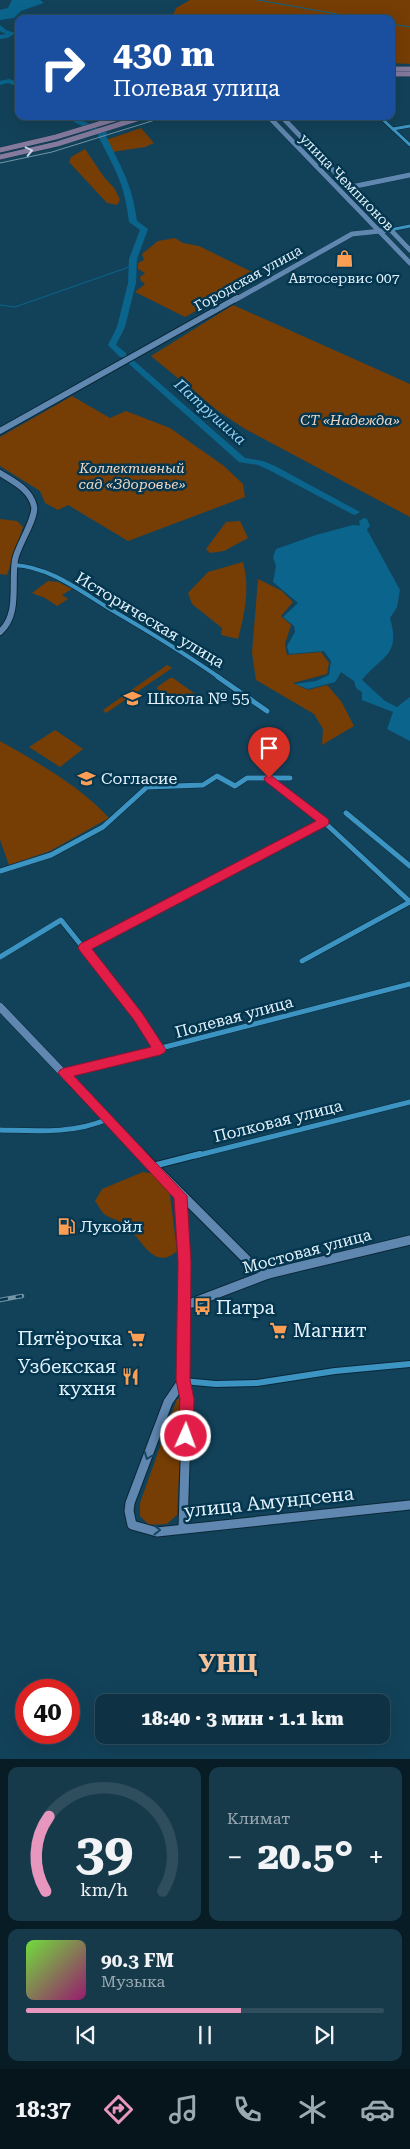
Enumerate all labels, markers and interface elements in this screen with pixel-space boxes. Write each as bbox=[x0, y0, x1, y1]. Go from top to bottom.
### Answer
text: 430 m bbox=[113, 34, 214, 75]
icon: right bbox=[30, 35, 95, 100]
text: Полевая улица bbox=[113, 76, 280, 101]
street label: улица Чемпионов bbox=[297, 130, 397, 234]
one-way arrow bbox=[24, 146, 33, 157]
street label: Городская улица bbox=[191, 242, 305, 314]
shop icon: Автосервис 007 bbox=[334, 248, 354, 268]
place label: Автосервис 007 bbox=[288, 270, 400, 286]
water label: Патрушиха bbox=[170, 374, 250, 449]
park label: СТ «Надежда» bbox=[300, 412, 400, 428]
park label: Коллективный сад «Здоровье» bbox=[78, 460, 185, 492]
street label: Историческая улица bbox=[72, 568, 228, 672]
school or university icon: Школа № 55 bbox=[123, 688, 143, 708]
place label: Школа № 55 bbox=[147, 689, 250, 708]
pin bbox=[248, 727, 290, 778]
icon: arrive bbox=[255, 734, 283, 762]
school or university icon: Согласие bbox=[77, 768, 97, 788]
place label: Согласие bbox=[101, 769, 178, 788]
street label: Полевая улица bbox=[173, 992, 295, 1042]
street label: Полковая улица bbox=[212, 1096, 345, 1146]
fuel station icon: Лукойл bbox=[56, 1216, 76, 1236]
place label: Лукойл bbox=[80, 1217, 143, 1236]
street label: Мостовая улица bbox=[241, 1225, 374, 1277]
place label: Патра bbox=[216, 1296, 276, 1319]
bus stop icon: Патра bbox=[192, 1297, 212, 1317]
place label: Магнит bbox=[293, 1319, 367, 1342]
supermarket icon: Магнит bbox=[269, 1320, 289, 1340]
place label: Пятёрочка bbox=[17, 1327, 123, 1350]
supermarket icon: Пятёрочка bbox=[126, 1328, 146, 1348]
place label: Узбекская кухня bbox=[18, 1355, 116, 1400]
restaurant icon: Узбекская кухня bbox=[120, 1367, 140, 1387]
position arrow bbox=[159, 1409, 211, 1461]
one-way arrow bbox=[143, 1451, 154, 1460]
street label: улица Амундсена bbox=[183, 1482, 356, 1522]
one-way arrow bbox=[154, 1525, 162, 1535]
district label: УНЦ bbox=[199, 1649, 258, 1678]
speed limit sign: 40 bbox=[15, 1679, 80, 1744]
text: 18:40 · 3 мин · 1.1 km bbox=[141, 1707, 344, 1730]
text: Климат bbox=[227, 1809, 290, 1828]
text: 39 bbox=[75, 1822, 134, 1883]
text: 20.5° bbox=[258, 1834, 353, 1878]
text: − bbox=[227, 1841, 243, 1874]
text: + bbox=[368, 1841, 384, 1874]
text: km/h bbox=[81, 1879, 129, 1900]
text: 90.3 FM bbox=[101, 1949, 174, 1972]
text: Музыка bbox=[101, 1972, 165, 1991]
icon: previous bbox=[72, 2021, 100, 2049]
icon: pause bbox=[191, 2021, 219, 2049]
icon: next bbox=[310, 2021, 338, 2049]
icon: directions bbox=[101, 2092, 136, 2127]
icon: music bbox=[166, 2092, 201, 2127]
icon: phone bbox=[230, 2092, 265, 2127]
icon: climate bbox=[295, 2092, 330, 2127]
icon: car bbox=[360, 2092, 395, 2127]
text: 18:37 bbox=[15, 2097, 71, 2122]

